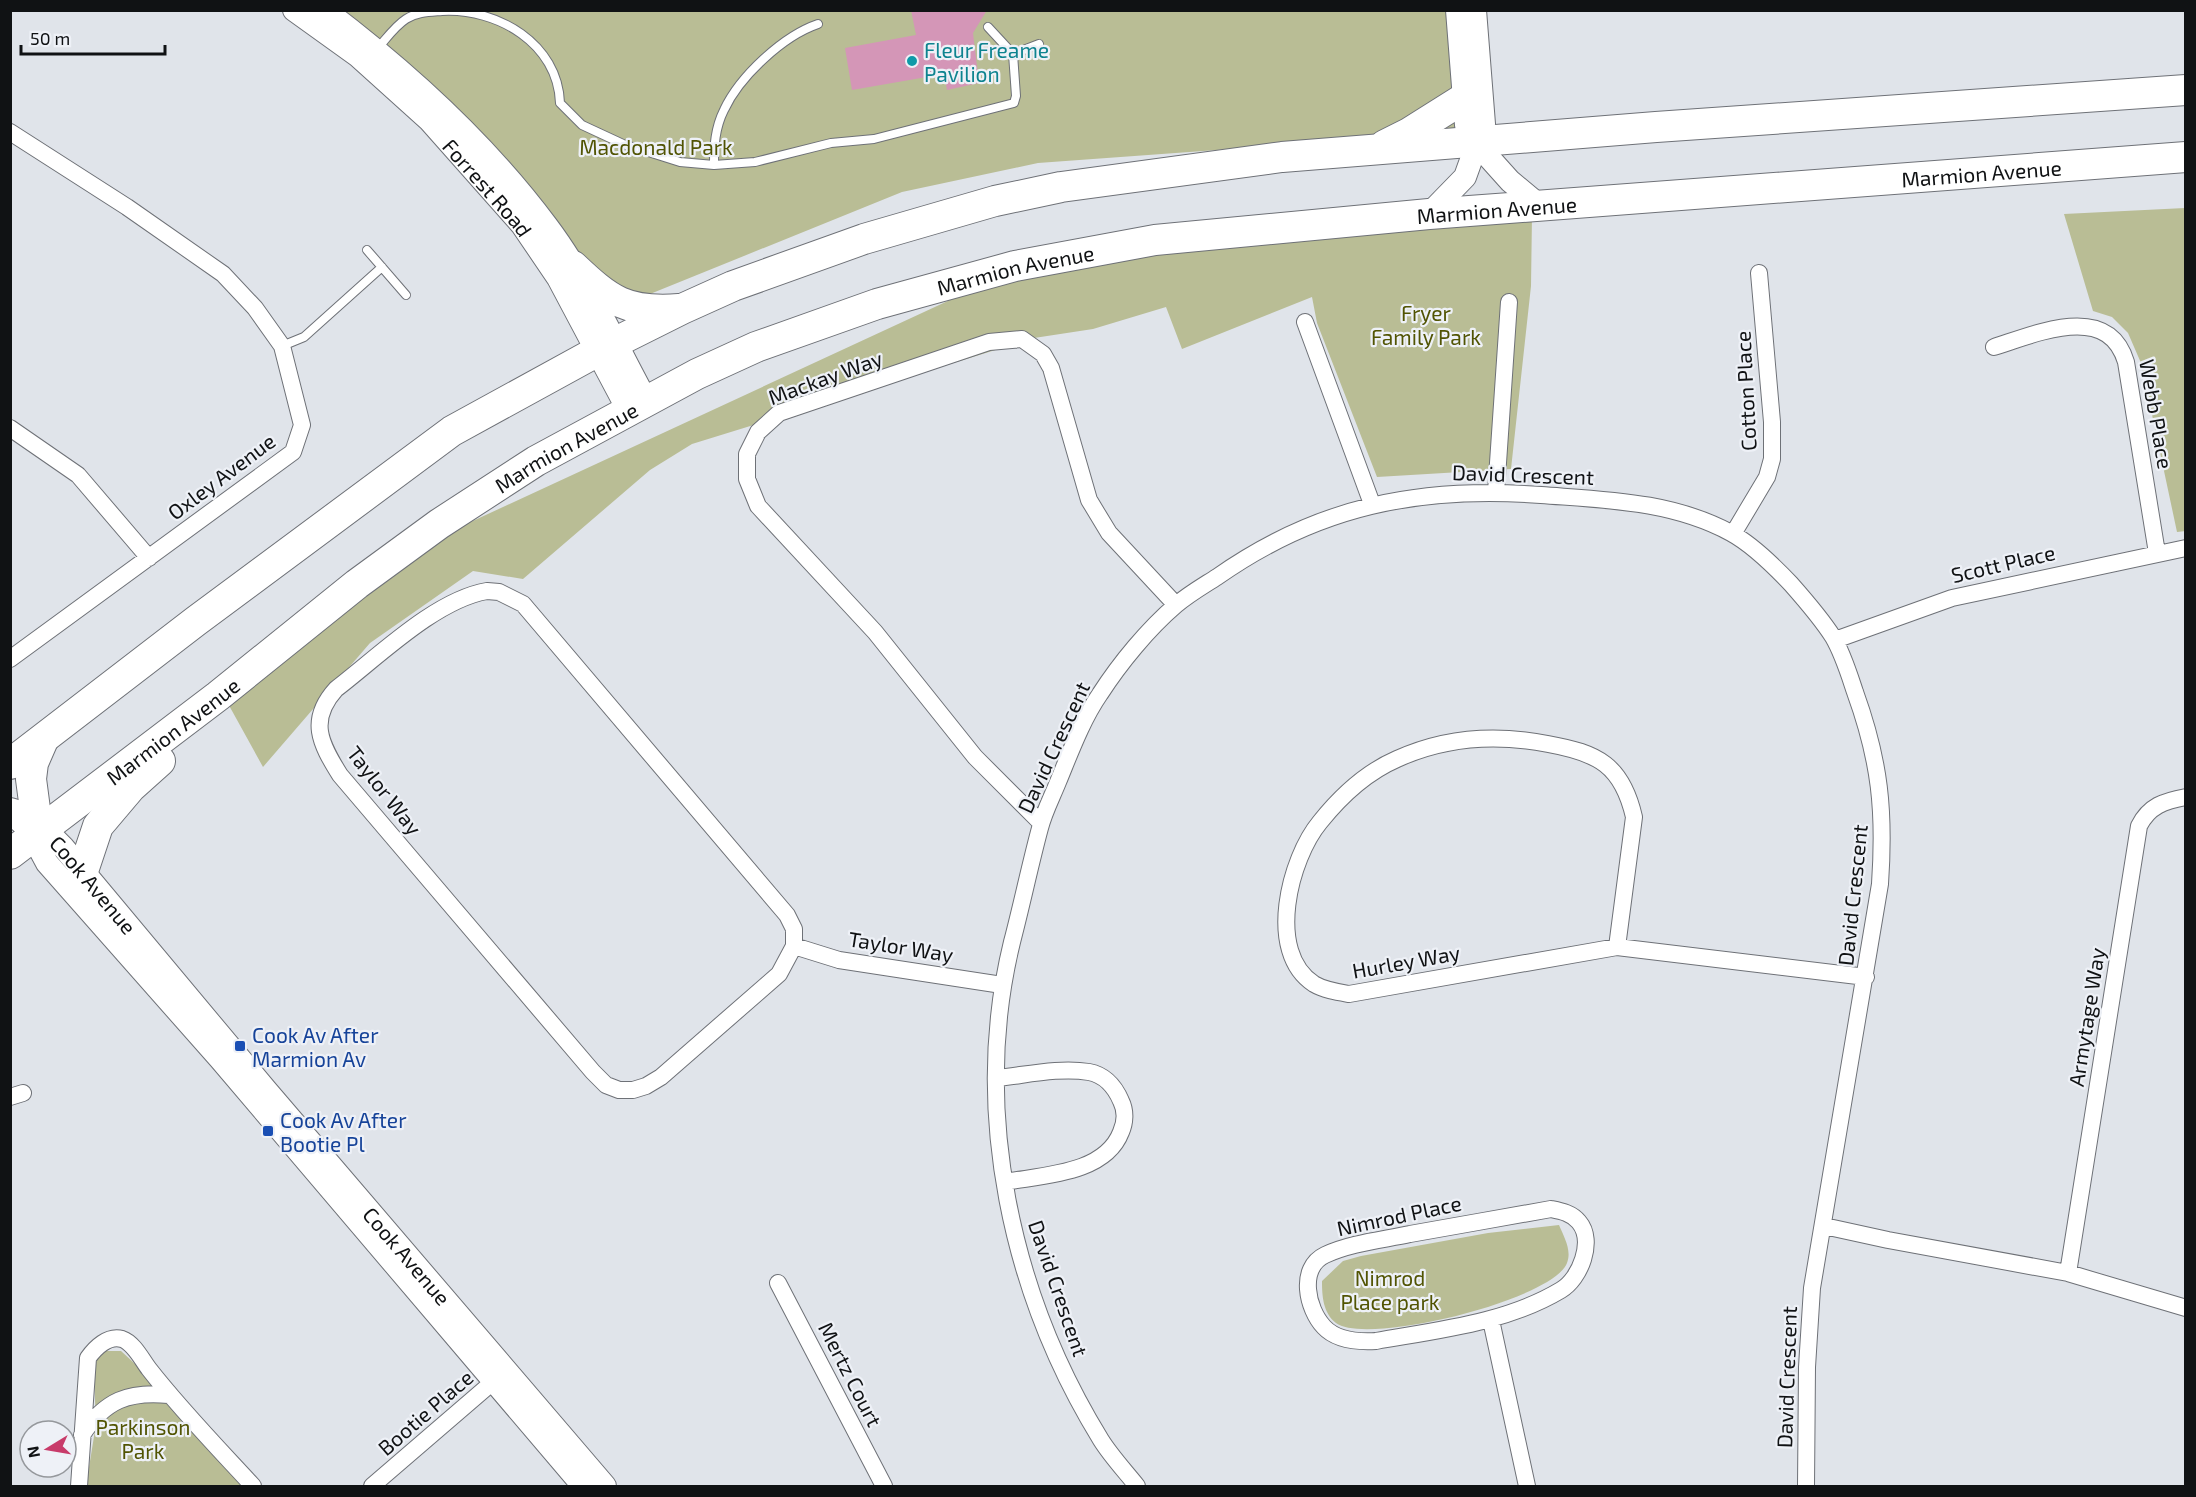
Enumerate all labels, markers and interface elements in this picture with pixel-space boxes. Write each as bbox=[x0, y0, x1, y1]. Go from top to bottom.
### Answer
scale bar bbox=[21, 18, 165, 56]
text: 50 m bbox=[30, 27, 70, 49]
place label: Fleur Freame Pavilion bbox=[924, 37, 1049, 86]
marker: Fleur Freame Pavilion bbox=[905, 54, 919, 68]
street label: Forrest Road bbox=[438, 133, 538, 241]
park label: Macdonald Park bbox=[579, 134, 733, 159]
street label: Marmion Avenue bbox=[1900, 154, 2062, 191]
street label: Marmion Avenue bbox=[1415, 190, 1578, 228]
street label: Marmion Avenue bbox=[934, 239, 1096, 300]
park label: Fryer Family Park bbox=[1371, 300, 1481, 349]
street label: Cotton Place bbox=[1729, 330, 1761, 452]
street label: Mackay Way bbox=[764, 345, 886, 409]
street label: Webb Place bbox=[2135, 357, 2179, 471]
street label: Marmion Avenue bbox=[489, 396, 642, 497]
street label: Oxley Avenue bbox=[162, 428, 280, 524]
street label: David Crescent bbox=[1452, 459, 1594, 489]
street label: Scott Place bbox=[1949, 539, 2057, 587]
street label: Marmion Avenue bbox=[101, 672, 244, 789]
street label: David Crescent bbox=[1012, 677, 1094, 817]
street label: Taylor Way bbox=[343, 741, 427, 839]
street label: David Crescent bbox=[1832, 823, 1872, 967]
street label: Cook Avenue bbox=[46, 830, 142, 938]
street label: Taylor Way bbox=[847, 925, 955, 967]
street label: Hurley Way bbox=[1350, 939, 1462, 983]
street label: Armytage Way bbox=[2063, 946, 2109, 1088]
place label: Cook Av After Marmion Av bbox=[252, 1022, 379, 1071]
marker: Cook Av After Marmion Av bbox=[233, 1039, 247, 1053]
place label: Cook Av After Bootie Pl bbox=[280, 1107, 407, 1156]
marker: Cook Av After Bootie Pl bbox=[261, 1124, 275, 1138]
street label: Nimrod Place bbox=[1334, 1190, 1464, 1240]
street label: Cook Avenue bbox=[359, 1201, 456, 1309]
street label: David Crescent bbox=[1024, 1217, 1094, 1359]
park label: Nimrod Place park bbox=[1340, 1265, 1440, 1314]
street label: David Crescent bbox=[1771, 1306, 1801, 1448]
street label: Mertz Court bbox=[814, 1318, 888, 1430]
street label: Bootie Place bbox=[372, 1364, 478, 1460]
park label: Parkinson Park bbox=[95, 1414, 191, 1463]
north arrow bbox=[18, 1419, 78, 1479]
text: N bbox=[22, 1444, 43, 1459]

